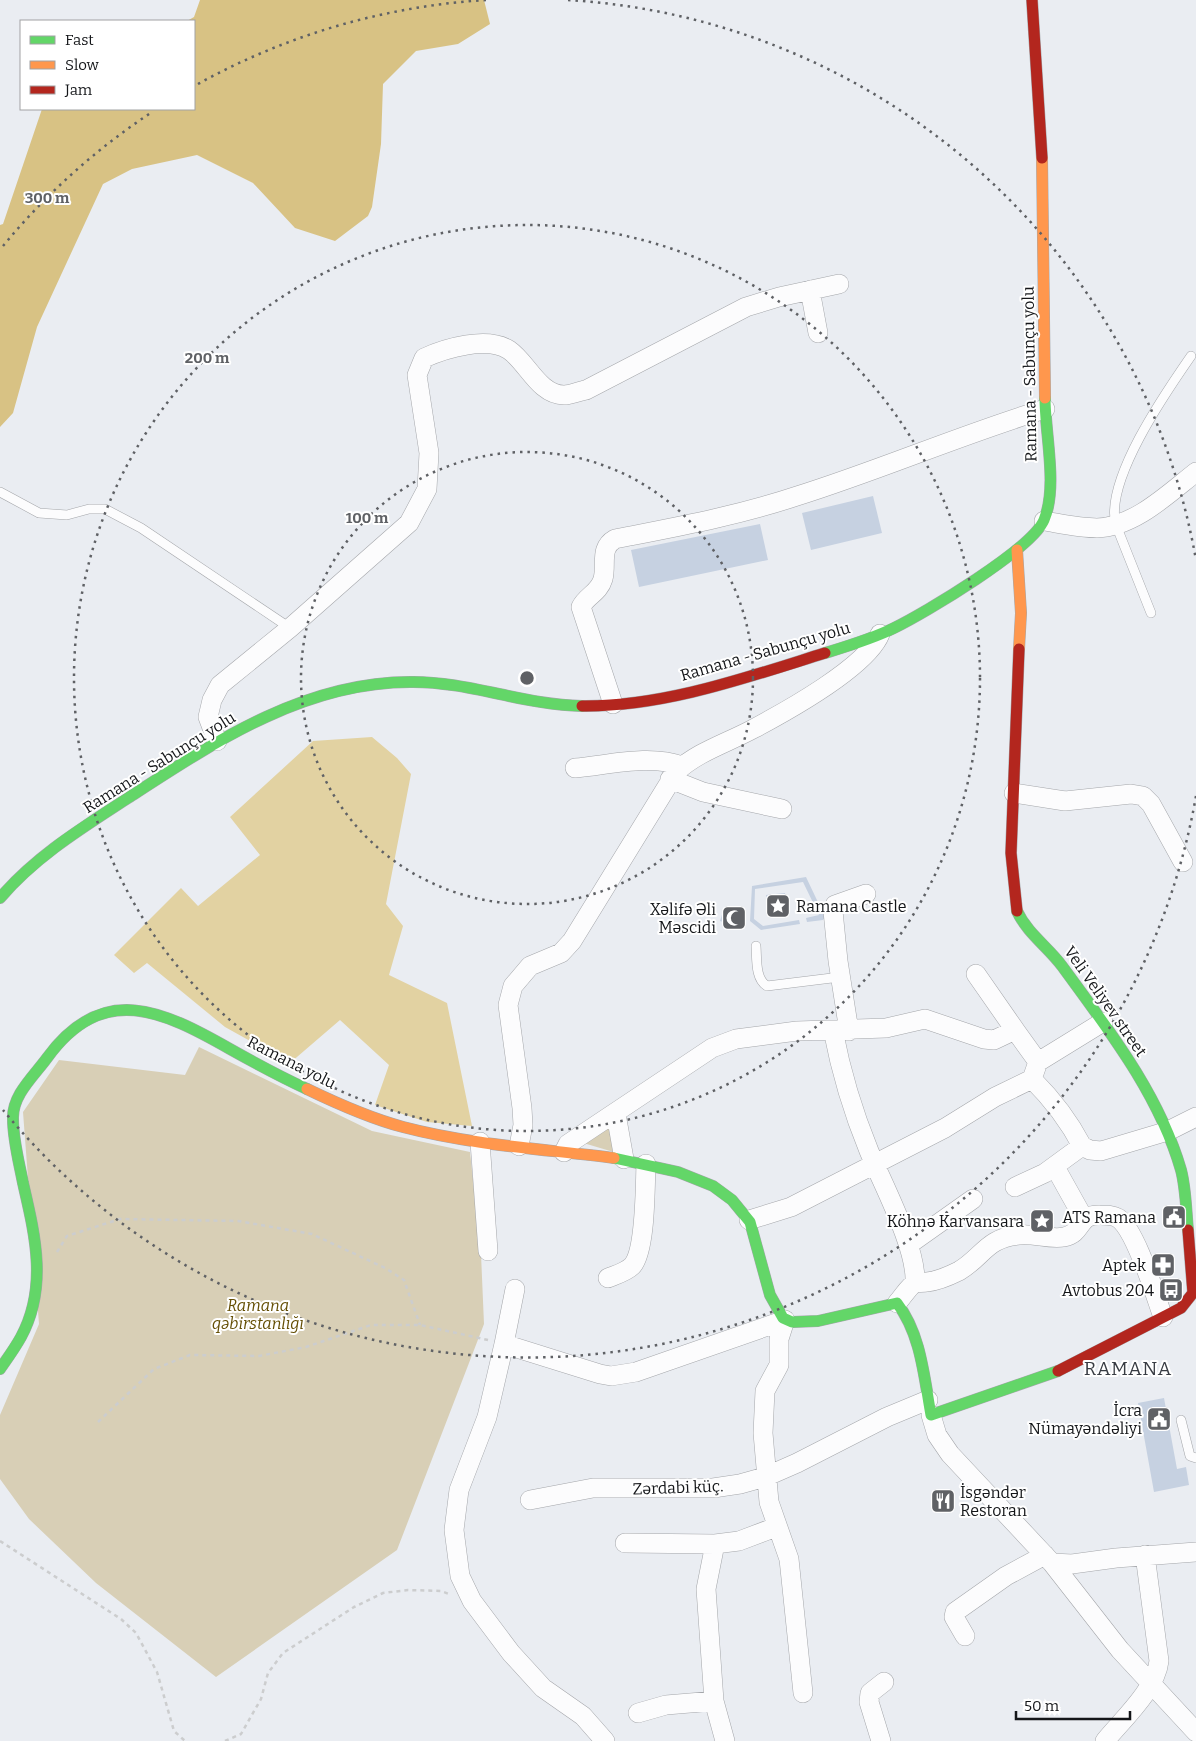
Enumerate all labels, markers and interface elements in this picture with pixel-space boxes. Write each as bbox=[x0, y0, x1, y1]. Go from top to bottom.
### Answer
legend bbox=[20, 20, 195, 110]
text: Fast bbox=[65, 31, 94, 49]
text: Slow bbox=[65, 56, 100, 74]
text: Jam bbox=[64, 81, 93, 99]
text: 300 m bbox=[25, 189, 70, 207]
street label: Ramana - Sabunçu yolu bbox=[1018, 286, 1041, 462]
text: 200 m bbox=[185, 349, 230, 367]
text: 100 m bbox=[346, 509, 389, 527]
street label: Ramana - Sabunçu yolu bbox=[678, 618, 852, 685]
centre of rings bbox=[518, 669, 536, 687]
street label: Ramana - Sabunçu yolu bbox=[80, 708, 239, 817]
place icon: Ramana Castle bbox=[765, 893, 791, 919]
place label: Ramana Castle bbox=[796, 897, 907, 916]
place label: Xəlifə Əli Məscidi bbox=[650, 900, 716, 937]
mosque icon: Xəlifə Əli Məscidi bbox=[721, 905, 747, 931]
street label: Veli Veliyev street bbox=[1060, 942, 1151, 1060]
street label: Ramana yolu bbox=[244, 1032, 339, 1093]
public building icon: ATS Ramana bbox=[1161, 1204, 1187, 1230]
place icon: Köhnə Karvansara bbox=[1029, 1208, 1055, 1234]
place label: ATS Ramana bbox=[1062, 1208, 1156, 1227]
place label: Köhnə Karvansara bbox=[887, 1212, 1024, 1231]
pharmacy icon: Aptek bbox=[1150, 1252, 1176, 1278]
place label: Aptek bbox=[1102, 1256, 1146, 1275]
bus stop icon: Avtobus 204 bbox=[1158, 1277, 1184, 1303]
place label: Avtobus 204 bbox=[1062, 1281, 1155, 1300]
park label: Ramana qəbirstanlığı bbox=[212, 1296, 304, 1333]
district label: RAMANA bbox=[1084, 1357, 1172, 1380]
place label: İcra Nümayəndəliyi bbox=[1028, 1401, 1142, 1438]
public building icon: İcra Nümayəndəliyi bbox=[1146, 1406, 1172, 1432]
street label: Zərdabi küç. bbox=[632, 1476, 724, 1499]
place label: İsgəndər Restoran bbox=[960, 1483, 1027, 1520]
restaurant icon: İsgəndər Restoran bbox=[930, 1488, 956, 1514]
scale bar bbox=[1016, 1688, 1130, 1720]
text: 50 m bbox=[1024, 1697, 1060, 1715]

